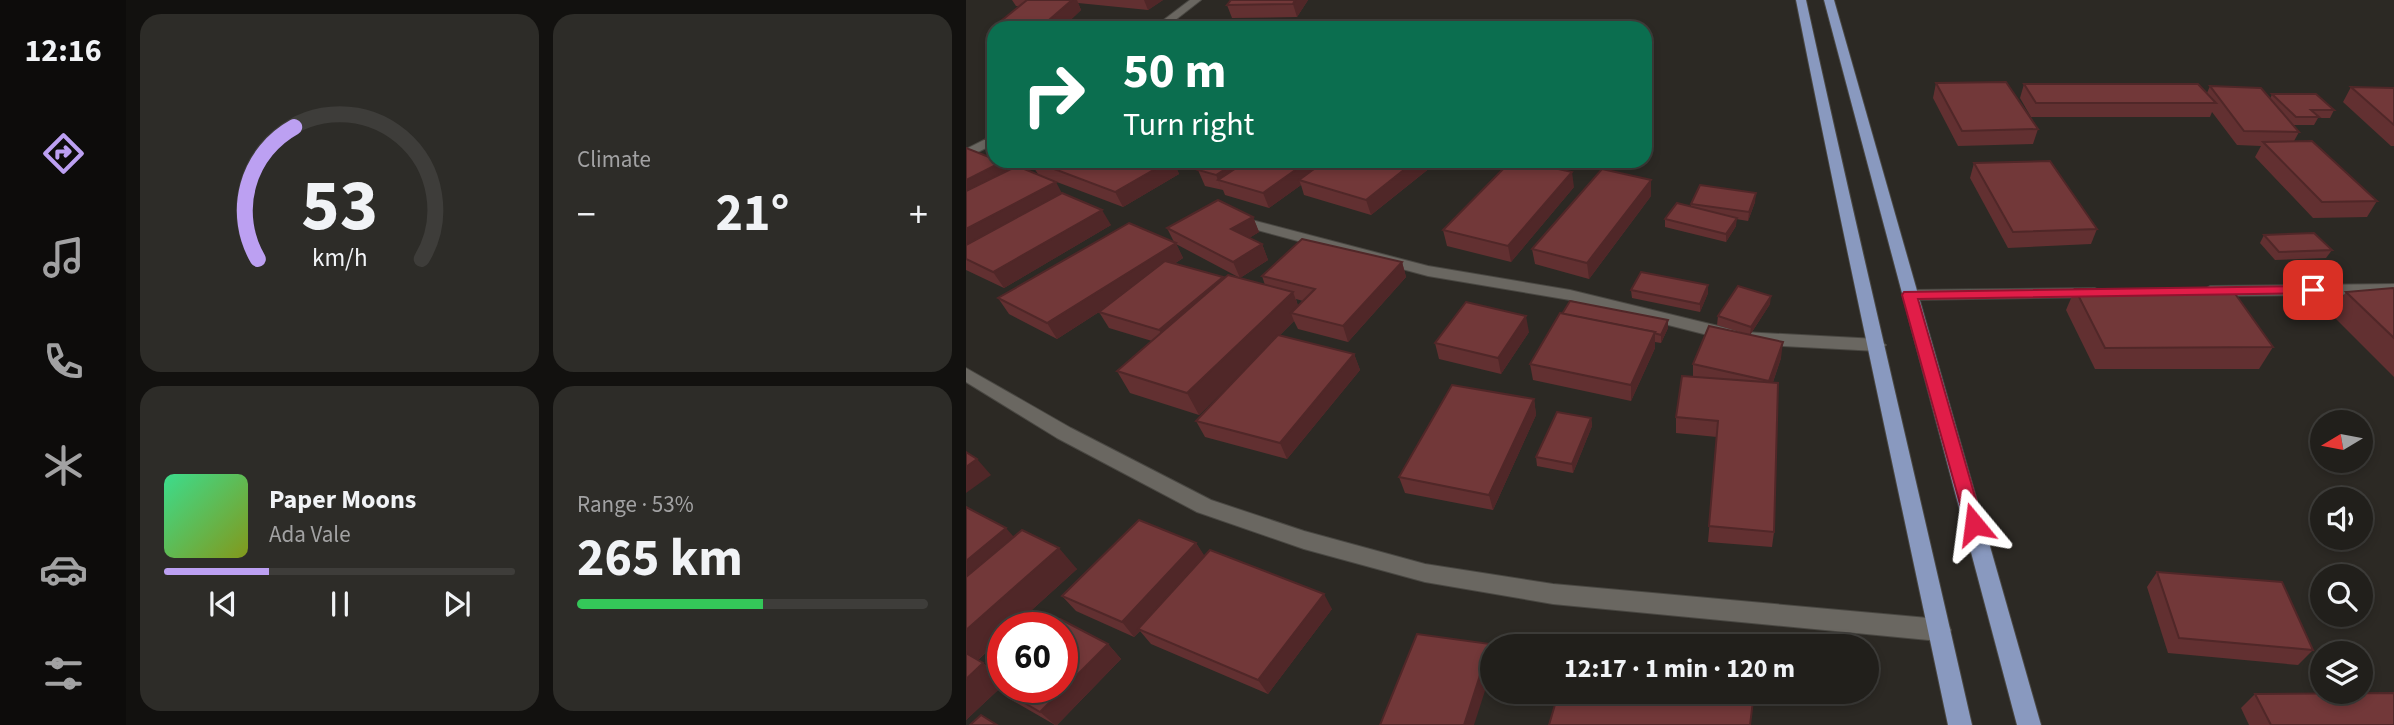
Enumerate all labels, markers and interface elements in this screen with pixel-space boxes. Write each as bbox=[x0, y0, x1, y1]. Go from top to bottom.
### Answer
text: 12:16 bbox=[24, 28, 102, 74]
text: 50 m bbox=[1123, 37, 1227, 107]
icon: right bbox=[1008, 49, 1099, 140]
text: Turn right bbox=[1123, 102, 1254, 148]
icon: directions bbox=[39, 129, 88, 178]
text: Climate bbox=[577, 143, 651, 176]
text: 53 bbox=[301, 154, 378, 258]
text: 21° bbox=[716, 177, 789, 251]
text: − bbox=[577, 188, 596, 242]
text: + bbox=[909, 188, 928, 242]
icon: music bbox=[39, 233, 88, 282]
text: km/h bbox=[312, 240, 367, 276]
pin bbox=[2283, 260, 2343, 320]
icon: arrive bbox=[2294, 271, 2332, 309]
icon: phone bbox=[39, 337, 88, 386]
north arrow bbox=[2310, 410, 2373, 472]
map controls bbox=[2310, 410, 2373, 704]
icon: climate bbox=[39, 441, 88, 490]
text: Paper Moons bbox=[269, 481, 416, 518]
position arrow bbox=[1937, 487, 2011, 561]
button: sound bbox=[2310, 487, 2373, 550]
text: Range · 53% bbox=[577, 488, 694, 521]
text: Ada Vale bbox=[269, 518, 351, 551]
text: 265 km bbox=[577, 522, 743, 596]
icon: car bbox=[39, 545, 88, 594]
button: search bbox=[2310, 564, 2373, 627]
icon: previous bbox=[204, 585, 242, 623]
icon: pause bbox=[321, 585, 359, 623]
icon: next bbox=[438, 585, 476, 623]
speed limit sign: 60 bbox=[987, 612, 1078, 703]
button: layers bbox=[2310, 641, 2373, 704]
icon: filters bbox=[39, 649, 88, 698]
text: 12:17 · 1 min · 120 m bbox=[1564, 650, 1795, 687]

